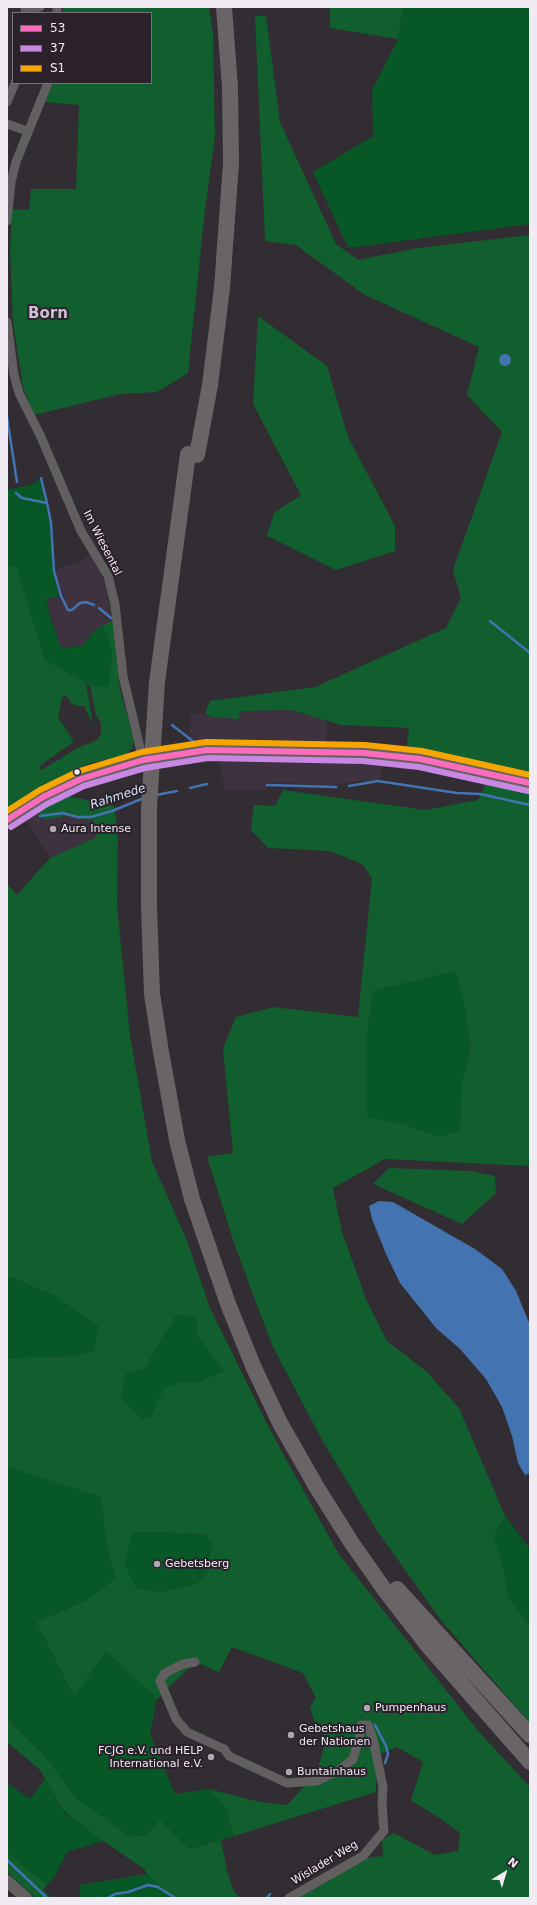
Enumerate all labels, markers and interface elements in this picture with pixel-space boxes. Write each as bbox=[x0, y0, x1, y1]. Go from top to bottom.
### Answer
legend bbox=[12, 12, 152, 84]
text: 53 bbox=[50, 21, 65, 35]
text: 37 bbox=[50, 41, 65, 55]
text: S1 bbox=[50, 61, 65, 75]
district label: Born bbox=[28, 305, 68, 323]
street label: Im Wiesental bbox=[80, 508, 124, 578]
unlabelled marker bbox=[72, 767, 82, 777]
water label: Rahmede bbox=[88, 781, 148, 813]
place label: Aura Intense bbox=[61, 822, 131, 836]
marker: Aura Intense bbox=[48, 824, 58, 834]
place label: Gebetsberg bbox=[165, 1557, 229, 1571]
marker: Gebetsberg bbox=[152, 1559, 162, 1569]
place label: Pumpenhaus bbox=[375, 1701, 446, 1715]
marker: Pumpenhaus bbox=[362, 1703, 372, 1713]
place label: Gebetshaus der Nationen bbox=[299, 1722, 371, 1748]
marker: Gebetshaus der Nationen bbox=[286, 1730, 296, 1740]
place label: FCJG e.V. und HELP International e.V. bbox=[98, 1744, 203, 1770]
marker: FCJG e.V. und HELP International e.V. bbox=[206, 1752, 216, 1762]
place label: Buntainhaus bbox=[297, 1765, 366, 1779]
marker: Buntainhaus bbox=[284, 1767, 294, 1777]
street label: Wislader Weg bbox=[289, 1838, 361, 1888]
north arrow bbox=[485, 1853, 525, 1893]
text: N bbox=[505, 1855, 520, 1871]

